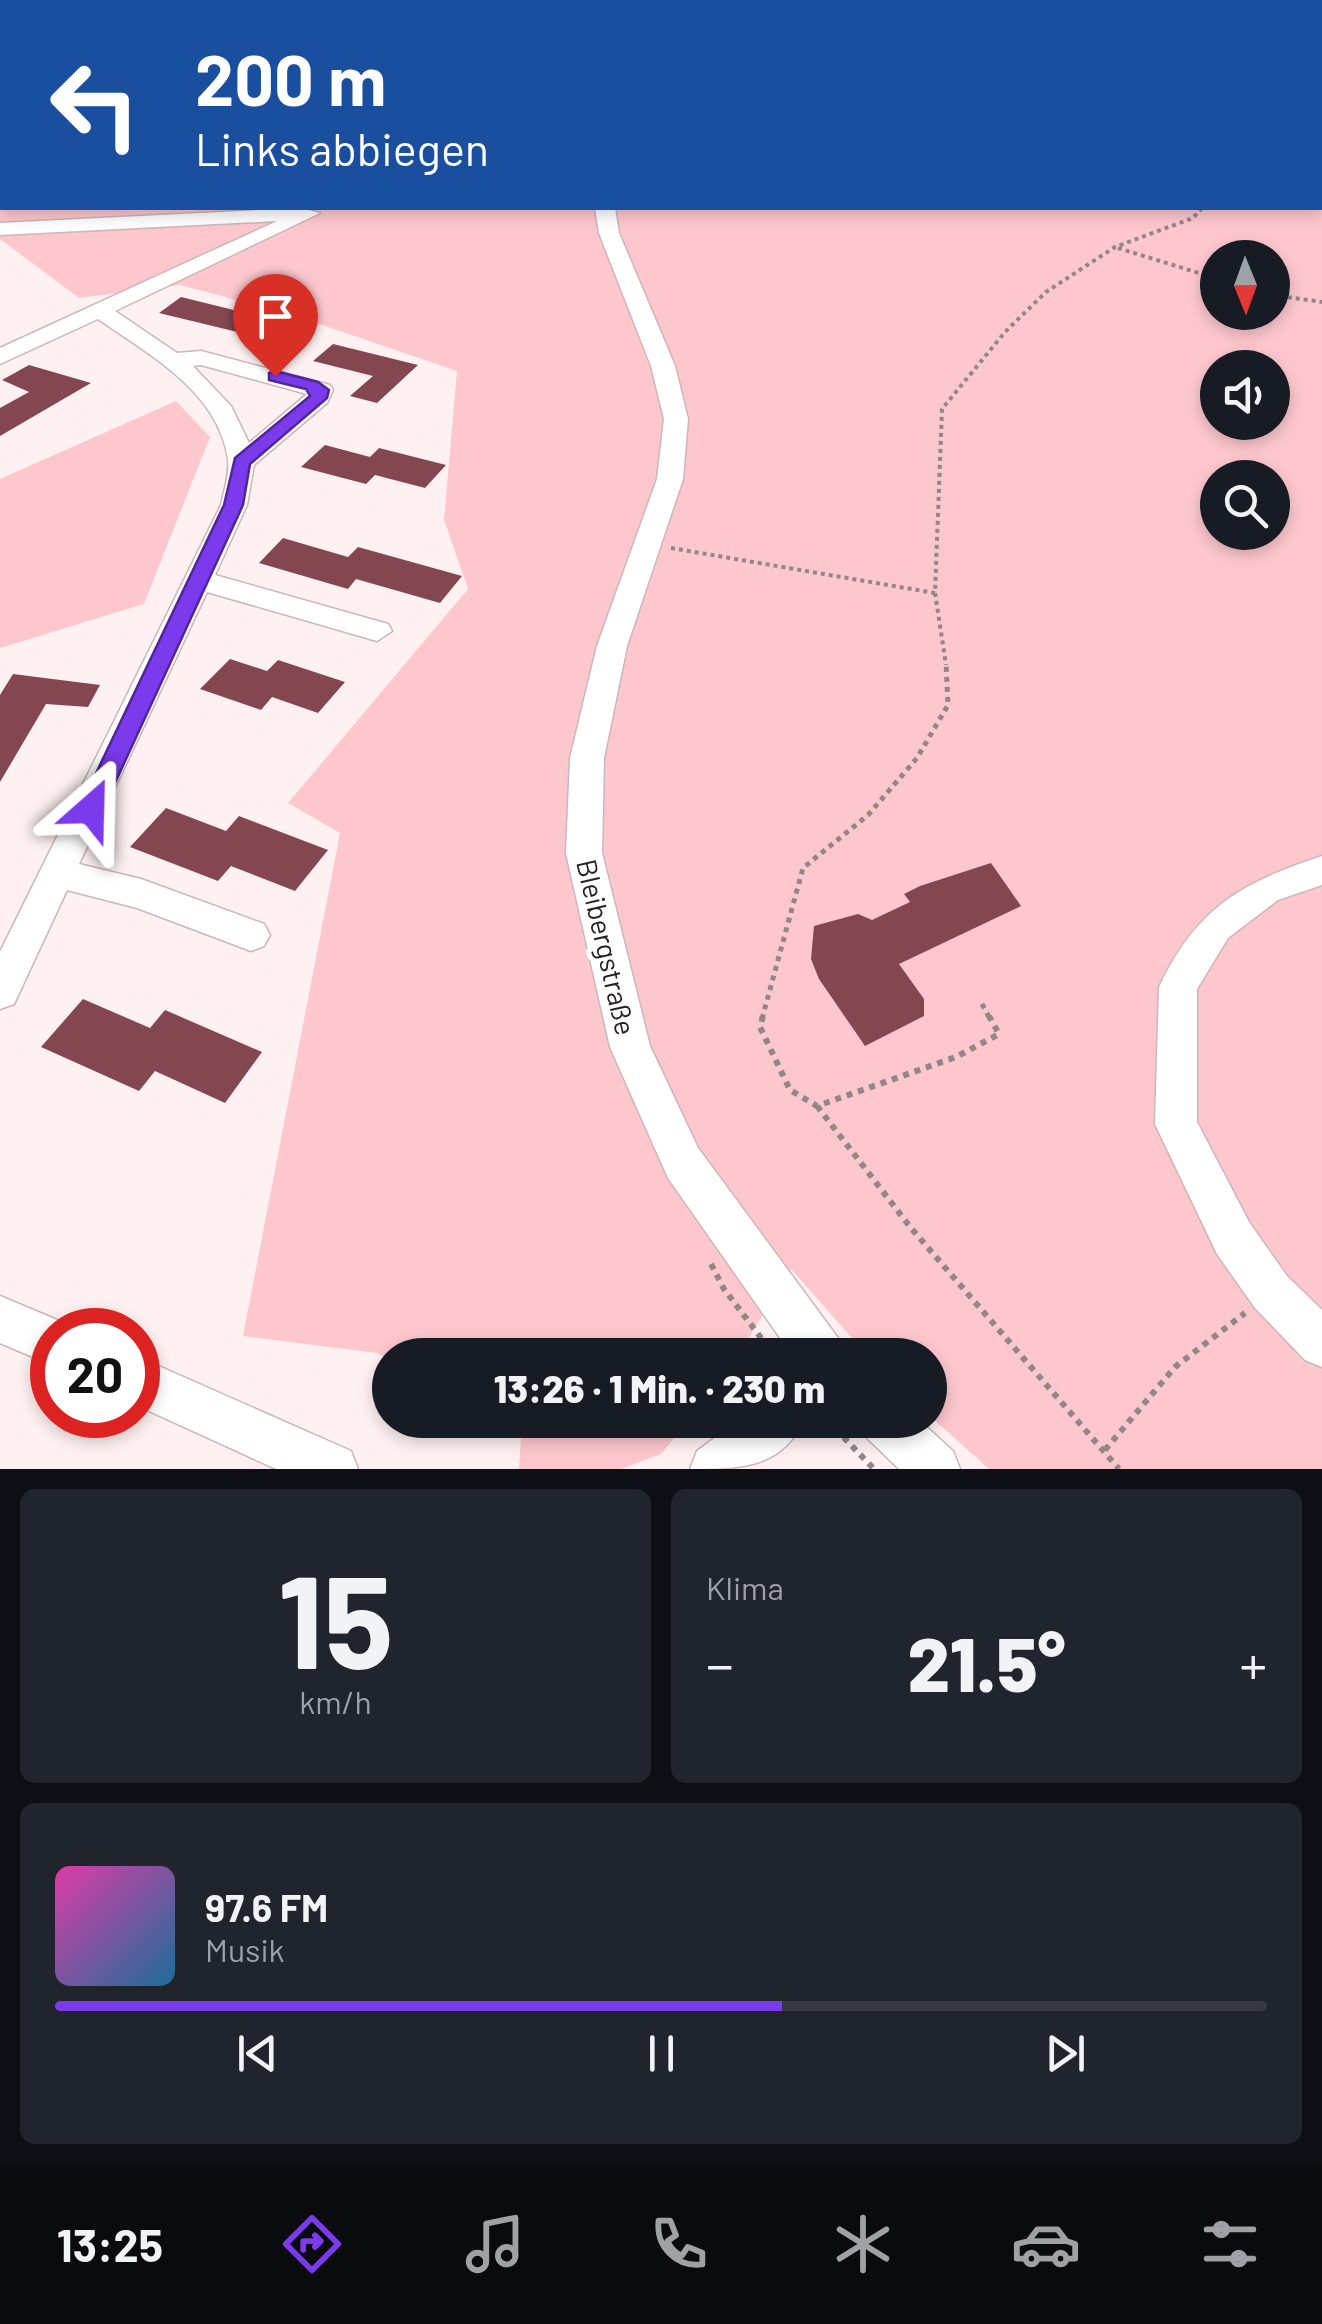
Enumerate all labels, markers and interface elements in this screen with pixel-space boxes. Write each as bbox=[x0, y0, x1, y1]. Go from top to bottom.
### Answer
text: 200 m bbox=[195, 36, 386, 120]
icon: left bbox=[30, 40, 160, 170]
text: Links abbiegen bbox=[195, 121, 489, 175]
north arrow bbox=[1200, 240, 1290, 330]
map controls bbox=[1200, 240, 1290, 550]
pin bbox=[233, 274, 318, 377]
icon: arrive bbox=[248, 289, 303, 344]
button: sound bbox=[1200, 350, 1290, 440]
button: search bbox=[1200, 460, 1290, 550]
position arrow bbox=[39, 757, 143, 861]
street label: Bleibergstraße bbox=[570, 856, 644, 1038]
speed limit sign: 20 bbox=[30, 1308, 160, 1438]
text: 13:26 · 1 Min. · 230 m bbox=[494, 1365, 825, 1411]
text: 15 bbox=[277, 1539, 394, 1695]
text: Klima bbox=[706, 1568, 784, 1606]
text: 21.5° bbox=[907, 1617, 1066, 1707]
text: − bbox=[706, 1630, 734, 1696]
text: + bbox=[1239, 1630, 1267, 1696]
text: km/h bbox=[299, 1682, 372, 1720]
text: 97.6 FM bbox=[205, 1884, 328, 1930]
text: Musik bbox=[205, 1930, 285, 1968]
icon: previous bbox=[230, 2026, 285, 2081]
icon: pause bbox=[634, 2026, 689, 2081]
icon: next bbox=[1038, 2026, 1093, 2081]
icon: directions bbox=[277, 2209, 347, 2279]
icon: music bbox=[460, 2209, 530, 2279]
icon: phone bbox=[644, 2209, 714, 2279]
icon: climate bbox=[828, 2209, 898, 2279]
icon: car bbox=[1011, 2209, 1081, 2279]
icon: filters bbox=[1195, 2209, 1265, 2279]
text: 13:25 bbox=[57, 2217, 163, 2271]

